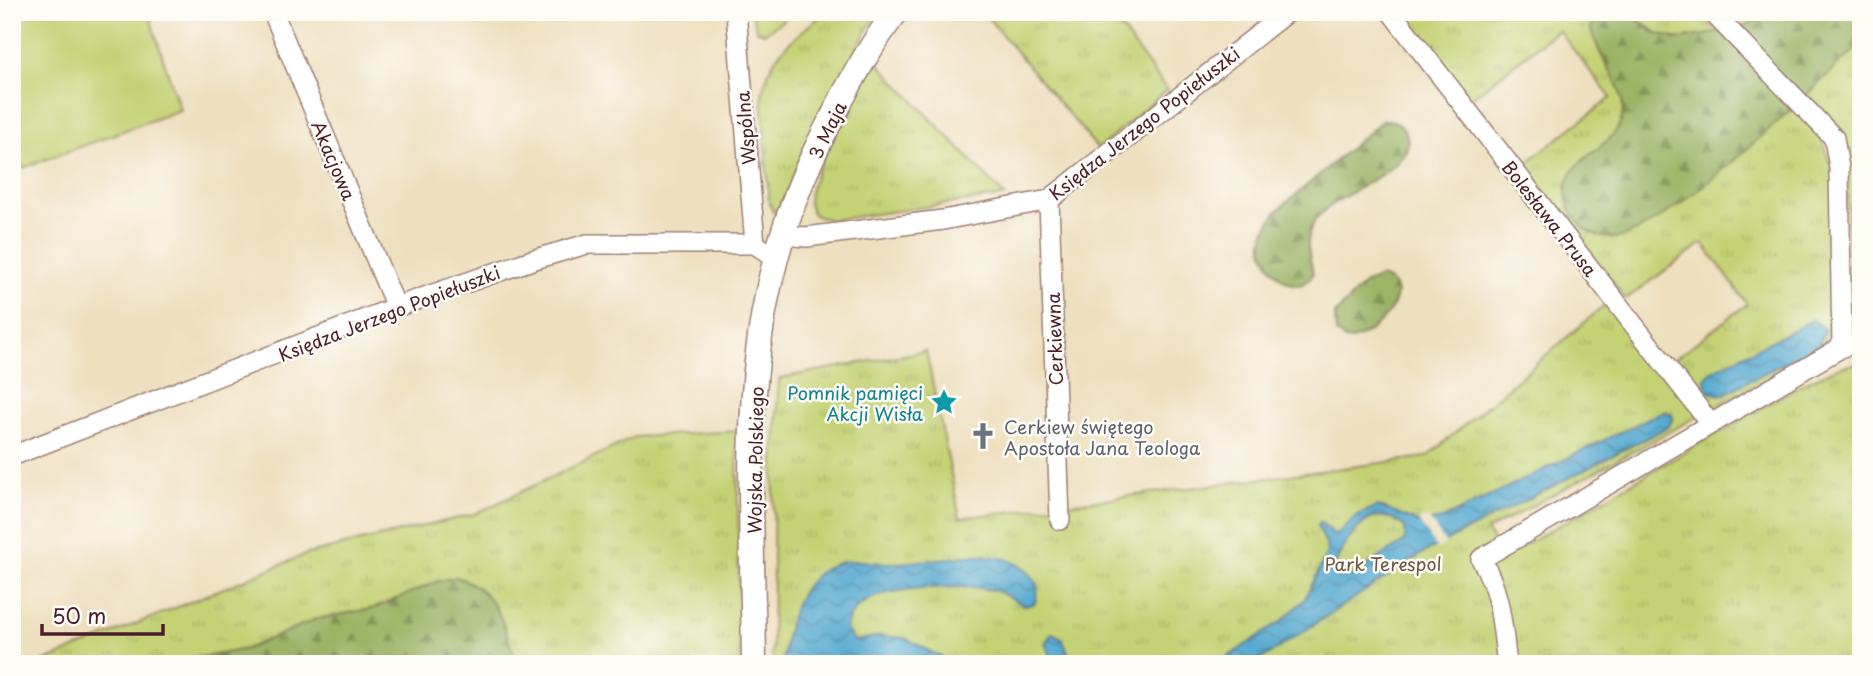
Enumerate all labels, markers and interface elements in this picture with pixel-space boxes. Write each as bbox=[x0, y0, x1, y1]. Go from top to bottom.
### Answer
street label: Księdza Jerzego Popiełuszki bbox=[1043, 40, 1245, 206]
street label: Wspólna bbox=[728, 89, 762, 166]
street label: 3 Maja bbox=[801, 96, 853, 163]
street label: Akacjowa bbox=[305, 116, 363, 205]
street label: Bolesława Prusa bbox=[1496, 154, 1604, 282]
street label: Księdza Jerzego Popiełuszki bbox=[274, 258, 504, 368]
street label: Cerkiewna bbox=[1039, 291, 1069, 386]
place label: Pomnik pamięci Akcji Wisła bbox=[787, 379, 924, 427]
street label: Wojska Polskiego bbox=[740, 386, 770, 534]
place icon: Pomnik pamięci Akcji Wisła bbox=[929, 387, 959, 417]
place label: Cerkiew świętego Apostoła Jana Teologa bbox=[1004, 413, 1201, 461]
church icon: Cerkiew świętego Apostoła Jana Teologa bbox=[968, 421, 998, 451]
park label: Park Terespol bbox=[1324, 550, 1442, 577]
scale bar bbox=[42, 592, 163, 636]
text: 50 m bbox=[52, 599, 106, 631]

